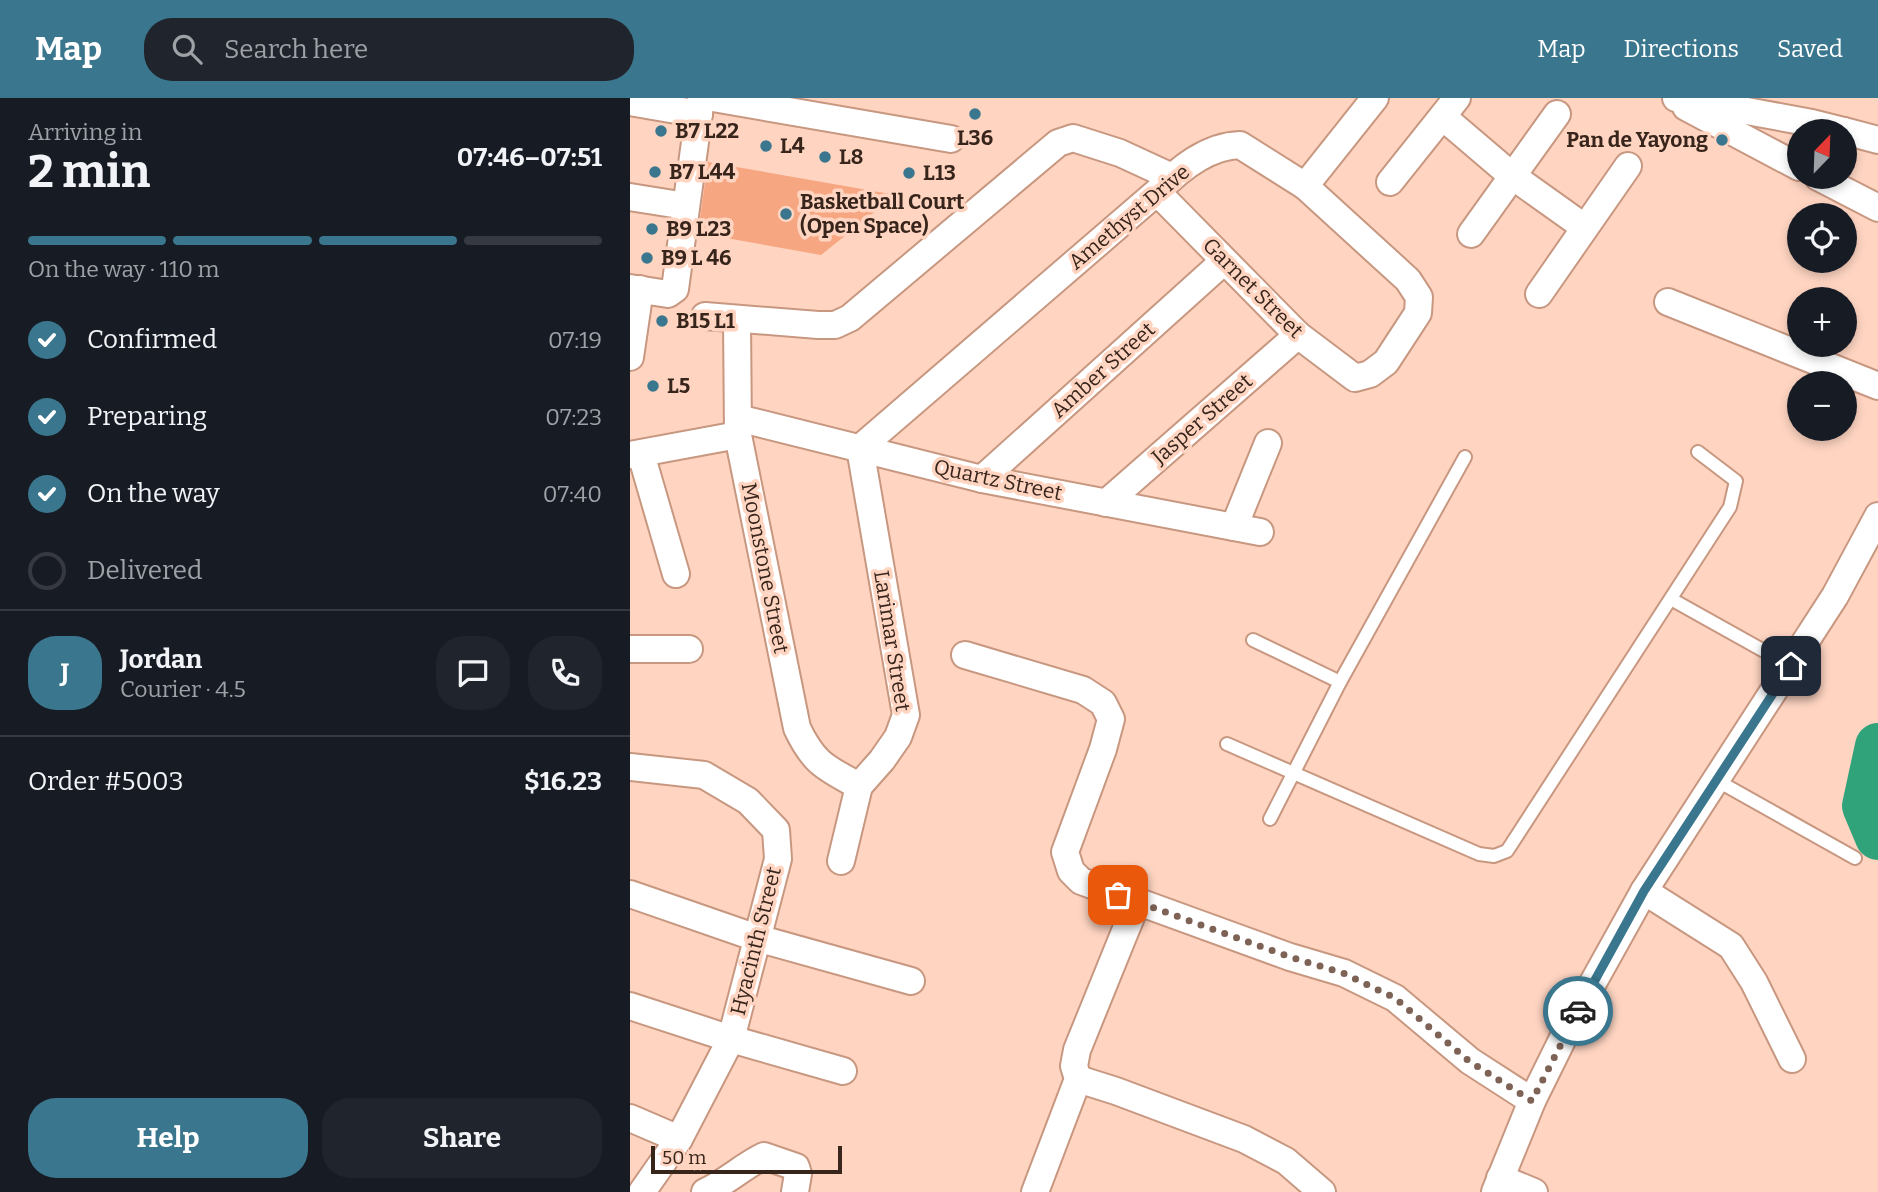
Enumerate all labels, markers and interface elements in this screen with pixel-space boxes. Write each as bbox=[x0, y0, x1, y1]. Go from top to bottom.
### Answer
search box bbox=[144, 18, 634, 81]
text: Map bbox=[35, 29, 102, 69]
icon: search bbox=[168, 30, 206, 68]
text: Search here bbox=[224, 34, 368, 65]
text: Map bbox=[1537, 35, 1586, 63]
text: Directions bbox=[1624, 35, 1739, 63]
text: Saved bbox=[1777, 35, 1843, 63]
marker: L36 bbox=[967, 106, 983, 122]
text: Arriving in bbox=[28, 118, 142, 146]
place label: B7 L22 bbox=[675, 118, 739, 144]
north arrow bbox=[1787, 119, 1857, 189]
map controls bbox=[1787, 119, 1857, 441]
marker: B7 L22 bbox=[653, 123, 669, 139]
place label: L36 bbox=[957, 125, 993, 151]
place label: Pan de Yayong bbox=[1566, 127, 1708, 153]
marker: Pan de Yayong bbox=[1714, 132, 1730, 148]
place label: L4 bbox=[780, 133, 805, 159]
marker: L4 bbox=[758, 138, 774, 154]
text: 07:46–07:51 bbox=[457, 142, 602, 173]
text: 2 min bbox=[28, 144, 150, 199]
place label: L8 bbox=[839, 144, 863, 170]
marker: L8 bbox=[817, 149, 833, 165]
place label: B7 L44 bbox=[669, 159, 735, 185]
street label: Amethyst Drive bbox=[1063, 159, 1195, 275]
place label: L13 bbox=[923, 160, 956, 186]
marker: B7 L44 bbox=[647, 164, 663, 180]
marker: L13 bbox=[901, 165, 917, 181]
place label: Basketball Court (Open Space) bbox=[800, 189, 965, 239]
button: locate bbox=[1787, 203, 1857, 273]
marker: Basketball Court (Open Space) bbox=[778, 206, 794, 222]
place label: B9 L23 bbox=[666, 216, 731, 242]
marker: B9 L23 bbox=[644, 221, 660, 237]
street label: Garnet Street bbox=[1197, 232, 1309, 344]
place label: B9 L 46 bbox=[661, 245, 731, 271]
marker: B9 L 46 bbox=[639, 250, 655, 266]
text: On the way · 110 m bbox=[28, 255, 220, 283]
button: + bbox=[1787, 287, 1857, 357]
place label: B15 L1 bbox=[676, 308, 735, 334]
marker: B15 L1 bbox=[654, 313, 670, 329]
street label: Amber Street bbox=[1046, 316, 1161, 423]
icon: check bbox=[28, 321, 66, 359]
text: Confirmed bbox=[87, 324, 217, 355]
text: 07:19 bbox=[548, 326, 602, 354]
street label: Jasper Street bbox=[1146, 368, 1258, 470]
button: − bbox=[1787, 371, 1857, 441]
place label: L5 bbox=[667, 373, 690, 399]
marker: L5 bbox=[645, 378, 661, 394]
icon: check bbox=[28, 398, 66, 436]
text: Preparing bbox=[87, 401, 207, 432]
text: 07:23 bbox=[545, 403, 602, 431]
street label: Quartz Street bbox=[931, 454, 1065, 506]
icon: check bbox=[28, 475, 66, 513]
text: On the way bbox=[87, 478, 220, 509]
text: 07:40 bbox=[543, 480, 602, 508]
street label: Moonstone Street bbox=[736, 480, 794, 656]
text: Delivered bbox=[87, 555, 202, 586]
street label: Larimar Street bbox=[868, 569, 916, 714]
button: chat bbox=[436, 636, 510, 710]
button: phone bbox=[528, 636, 602, 710]
pin bbox=[1761, 636, 1821, 696]
text: Jordan bbox=[120, 644, 202, 675]
icon: home bbox=[1772, 647, 1810, 685]
text: J bbox=[61, 658, 69, 689]
text: Courier · 4.5 bbox=[120, 675, 246, 703]
text: Order #5003 bbox=[28, 766, 184, 797]
text: $16.23 bbox=[524, 766, 602, 797]
street label: Hyacinth Street bbox=[725, 864, 787, 1018]
pin bbox=[1088, 865, 1148, 925]
icon: bag bbox=[1099, 876, 1137, 914]
courier bbox=[1543, 976, 1613, 1046]
icon: car bbox=[1559, 992, 1597, 1030]
button: Help bbox=[28, 1098, 308, 1178]
button: Share bbox=[322, 1098, 602, 1178]
scale bar bbox=[651, 1143, 842, 1175]
text: 50 m bbox=[662, 1146, 706, 1169]

